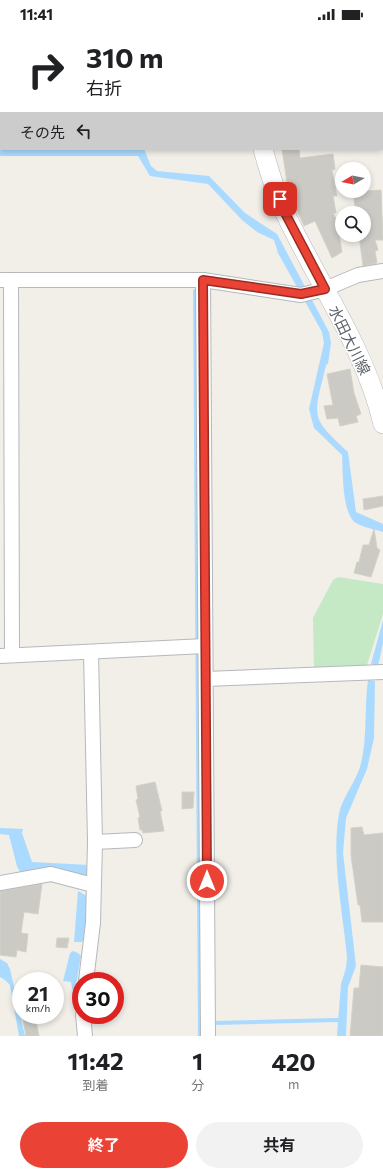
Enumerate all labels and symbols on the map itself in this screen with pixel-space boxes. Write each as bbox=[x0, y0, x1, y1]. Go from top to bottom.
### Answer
north arrow bbox=[335, 162, 371, 198]
pin bbox=[263, 182, 297, 216]
street label: 水田大川線 bbox=[325, 302, 375, 378]
position arrow bbox=[186, 860, 228, 902]
speed limit sign: 30 bbox=[72, 972, 124, 1024]

